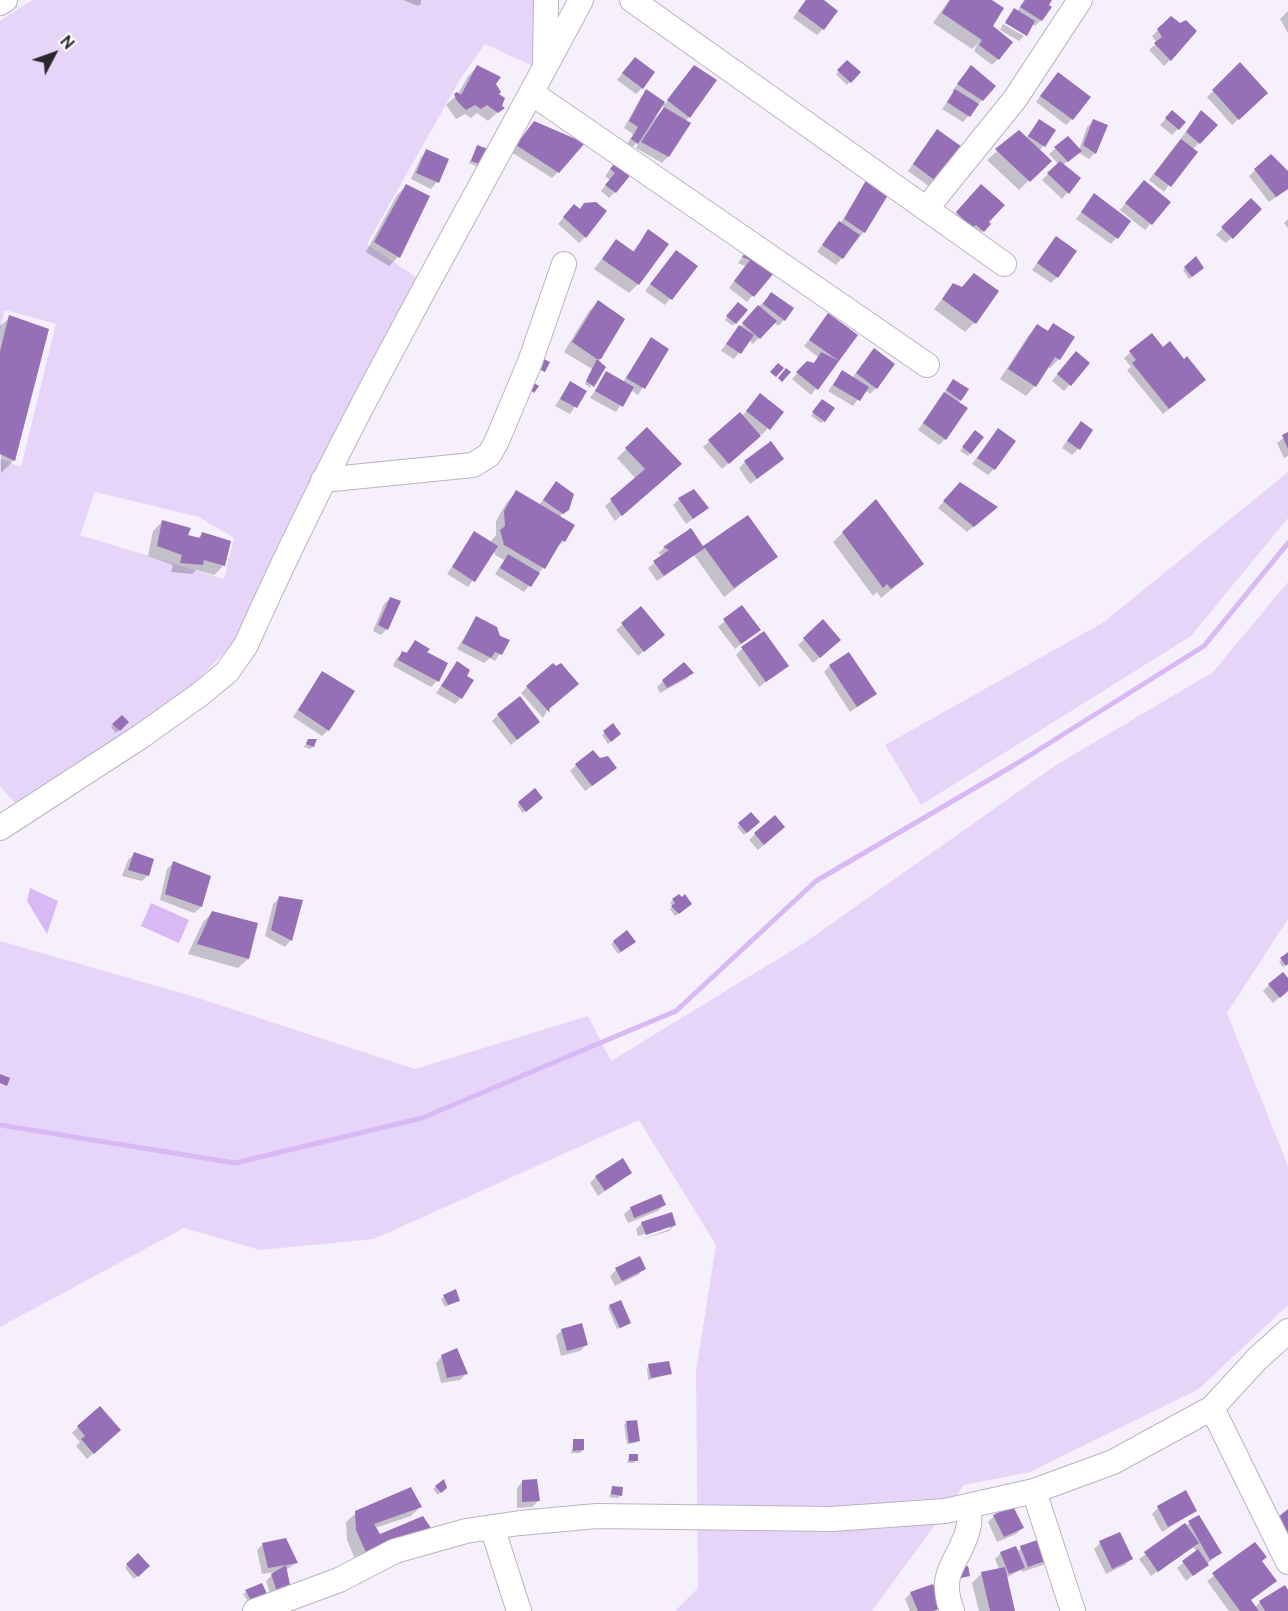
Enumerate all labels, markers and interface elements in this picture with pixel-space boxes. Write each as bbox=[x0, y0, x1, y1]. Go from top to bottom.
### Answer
north arrow bbox=[24, 24, 84, 84]
text: N bbox=[57, 32, 78, 53]

